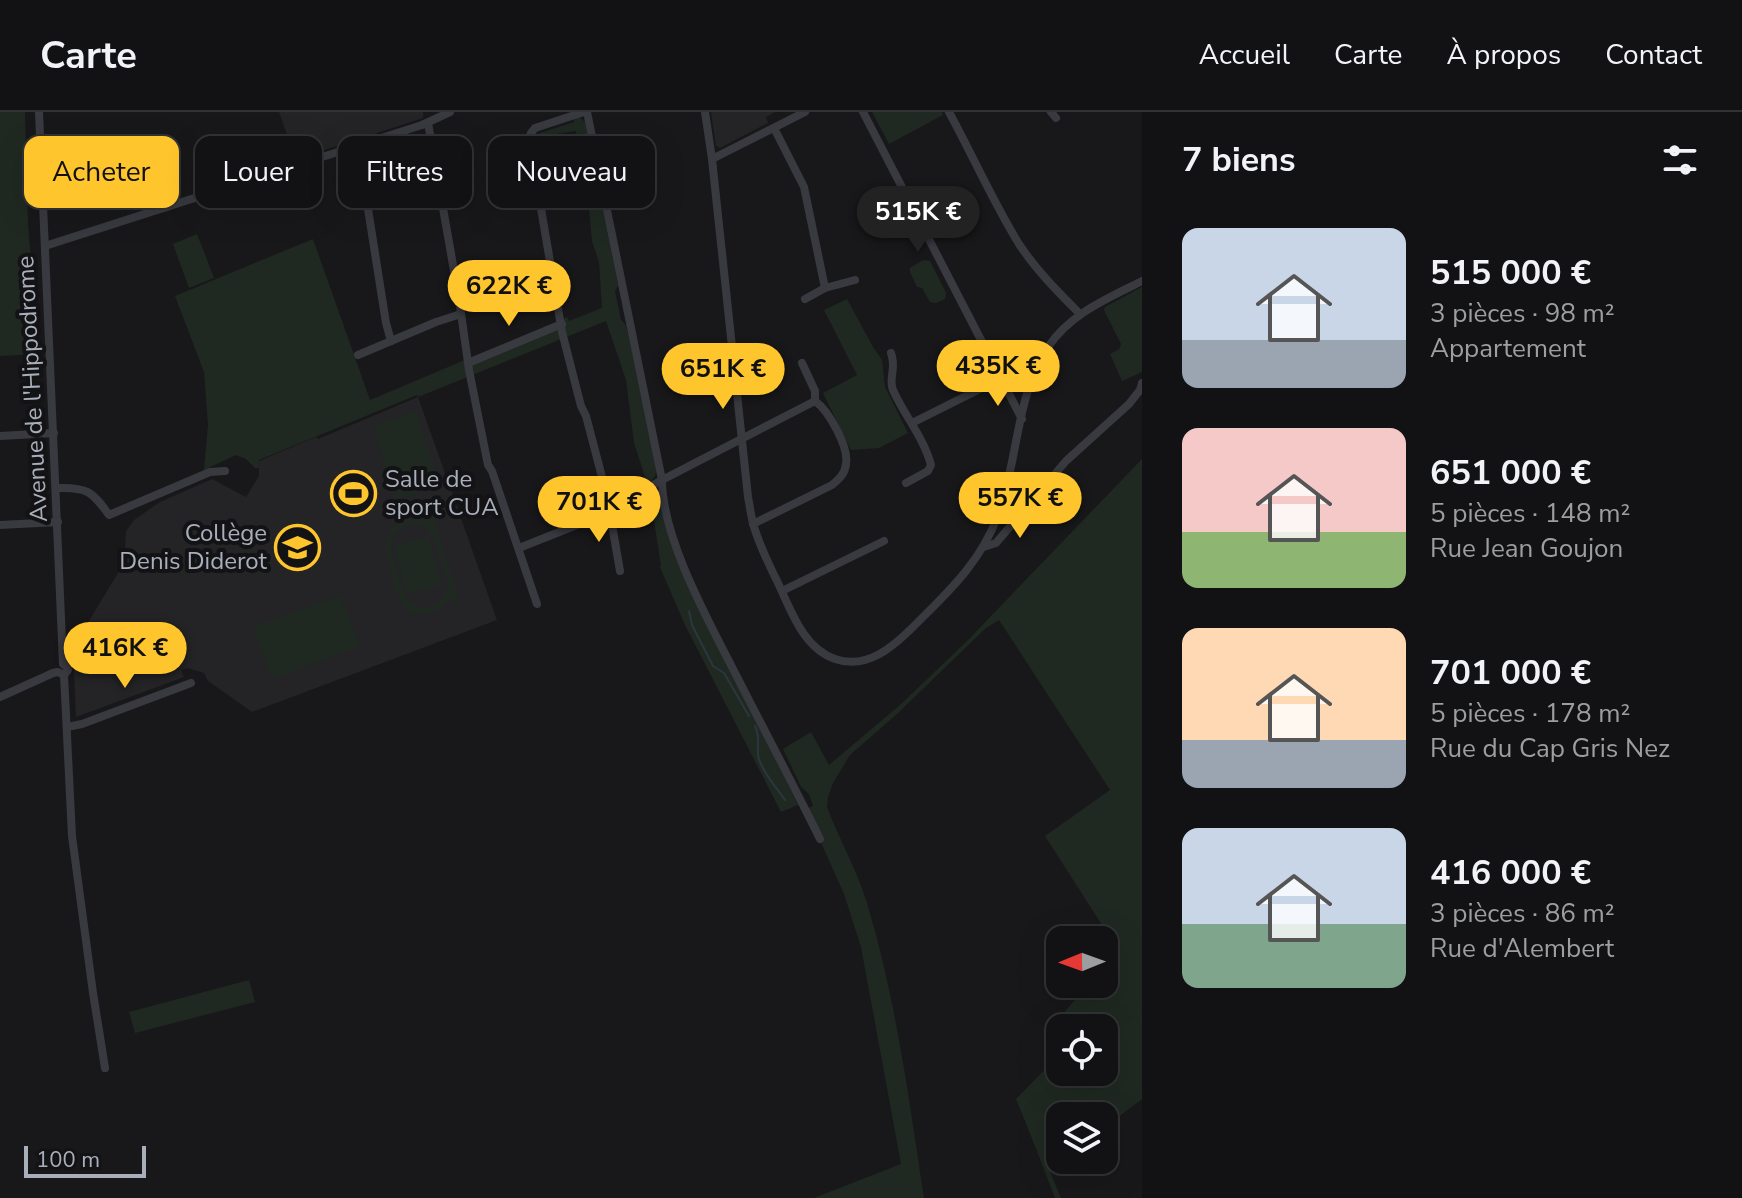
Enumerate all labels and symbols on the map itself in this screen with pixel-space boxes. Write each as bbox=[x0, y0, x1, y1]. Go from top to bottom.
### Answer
pin: 515K € bbox=[853, 186, 983, 254]
street label: Avenue de l'Hippodrome bbox=[9, 255, 55, 523]
pin: 622K € bbox=[444, 260, 574, 328]
pin: 435K € bbox=[933, 340, 1063, 408]
pin: 651K € bbox=[658, 343, 788, 411]
place label: Salle de sport CUA bbox=[385, 463, 499, 523]
sports icon: Salle de sport CUA bbox=[330, 469, 378, 517]
pin: 557K € bbox=[955, 472, 1085, 540]
pin: 701K € bbox=[534, 476, 664, 544]
place label: Collège Denis Diderot bbox=[119, 517, 268, 577]
school or university icon: Collège Denis Diderot bbox=[274, 523, 322, 571]
pin: 416K € bbox=[60, 622, 190, 690]
north arrow bbox=[1046, 926, 1118, 998]
scale bar bbox=[24, 1142, 146, 1178]

